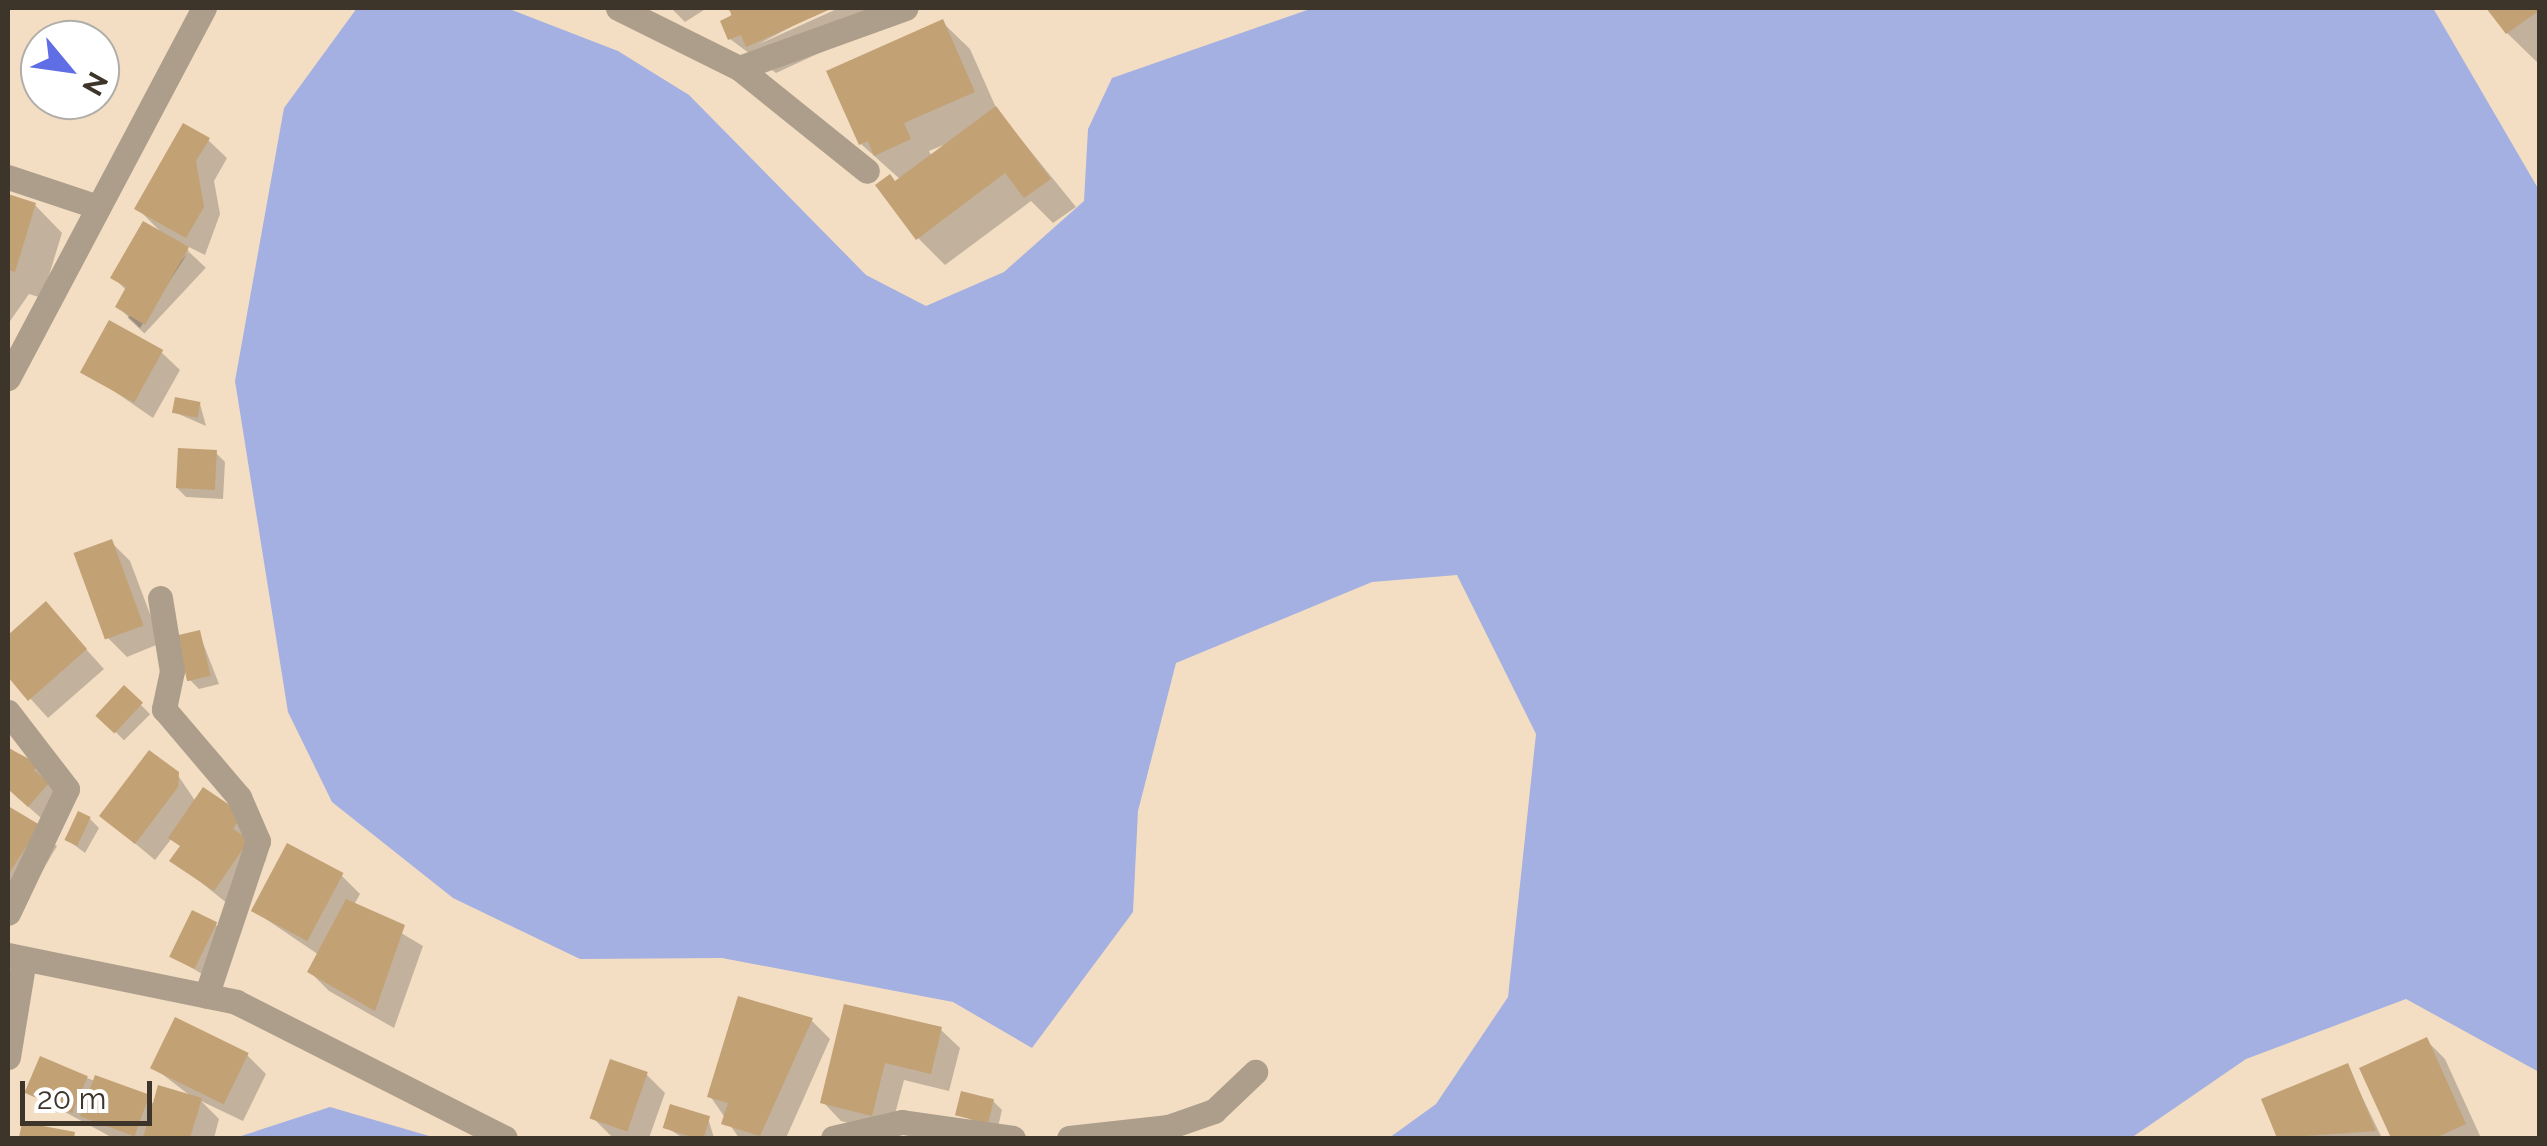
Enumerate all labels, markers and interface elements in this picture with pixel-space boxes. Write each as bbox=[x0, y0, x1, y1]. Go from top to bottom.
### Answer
north arrow bbox=[20, 20, 120, 120]
text: N bbox=[75, 66, 115, 101]
scale bar bbox=[25, 1061, 158, 1123]
text: 20 m bbox=[37, 1081, 106, 1116]

